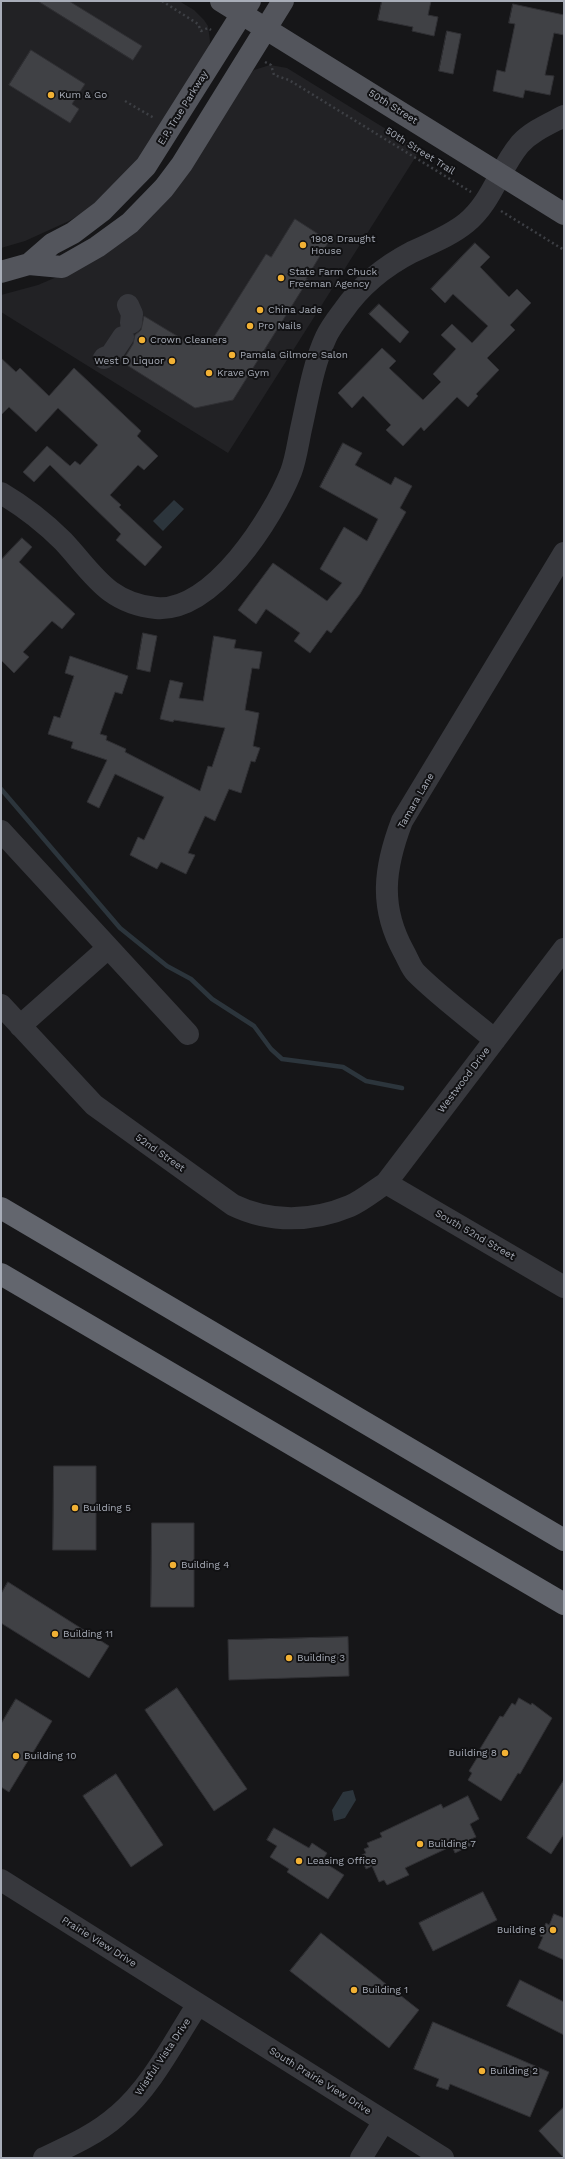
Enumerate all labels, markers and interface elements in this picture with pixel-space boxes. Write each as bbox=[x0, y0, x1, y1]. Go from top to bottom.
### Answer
street label: E.P. True Parkway bbox=[155, 69, 211, 147]
street label: 50th Street bbox=[366, 87, 420, 127]
place label: Kum & Go bbox=[59, 89, 107, 101]
marker: Kum & Go bbox=[46, 90, 56, 100]
street label: 50th Street Trail bbox=[383, 125, 457, 177]
place label: 1908 Draught House bbox=[311, 233, 375, 256]
marker: 1908 Draught House bbox=[298, 240, 308, 250]
place label: State Farm Chuck Freeman Agency bbox=[289, 266, 377, 290]
marker: State Farm Chuck Freeman Agency bbox=[276, 273, 286, 283]
place label: China Jade bbox=[268, 304, 322, 316]
marker: China Jade bbox=[255, 305, 265, 315]
place label: Pro Nails bbox=[258, 320, 301, 332]
marker: Pro Nails bbox=[245, 321, 255, 331]
place label: Crown Cleaners bbox=[150, 334, 227, 346]
marker: Crown Cleaners bbox=[137, 335, 147, 345]
place label: Pamala Gilmore Salon bbox=[240, 349, 348, 361]
marker: Pamala Gilmore Salon bbox=[227, 350, 237, 360]
place label: West D Liquor bbox=[94, 355, 164, 367]
marker: West D Liquor bbox=[167, 356, 177, 366]
place label: Krave Gym bbox=[217, 367, 269, 379]
marker: Krave Gym bbox=[204, 368, 214, 378]
street label: Tamara Lane bbox=[395, 771, 437, 831]
street label: Westwood Drive bbox=[435, 1045, 493, 1115]
street label: 52nd Street bbox=[133, 1132, 187, 1174]
street label: South 52nd Street bbox=[433, 1207, 517, 1263]
place label: Building 5 bbox=[83, 1502, 131, 1514]
marker: Building 5 bbox=[70, 1503, 80, 1513]
place label: Building 4 bbox=[181, 1559, 229, 1571]
marker: Building 4 bbox=[168, 1560, 178, 1570]
place label: Building 11 bbox=[63, 1628, 113, 1640]
marker: Building 11 bbox=[50, 1629, 60, 1639]
place label: Building 3 bbox=[297, 1652, 345, 1664]
marker: Building 3 bbox=[284, 1653, 294, 1663]
place label: Building 8 bbox=[449, 1747, 497, 1759]
marker: Building 8 bbox=[500, 1748, 510, 1758]
place label: Building 10 bbox=[24, 1750, 76, 1762]
marker: Building 10 bbox=[11, 1751, 21, 1761]
place label: Building 7 bbox=[428, 1838, 476, 1850]
marker: Building 7 bbox=[415, 1839, 425, 1849]
place label: Leasing Office bbox=[307, 1855, 376, 1867]
marker: Leasing Office bbox=[294, 1856, 304, 1866]
street label: Prairie View Drive bbox=[59, 1914, 139, 1970]
place label: Building 6 bbox=[497, 1924, 545, 1936]
marker: Building 6 bbox=[548, 1925, 558, 1935]
place label: Building 1 bbox=[362, 1984, 408, 1996]
marker: Building 1 bbox=[349, 1985, 359, 1995]
street label: Wistful Vista Drive bbox=[133, 2016, 193, 2098]
street label: South Prairie View Drive bbox=[267, 2045, 373, 2117]
place label: Building 2 bbox=[490, 2065, 538, 2077]
marker: Building 2 bbox=[477, 2066, 487, 2076]

